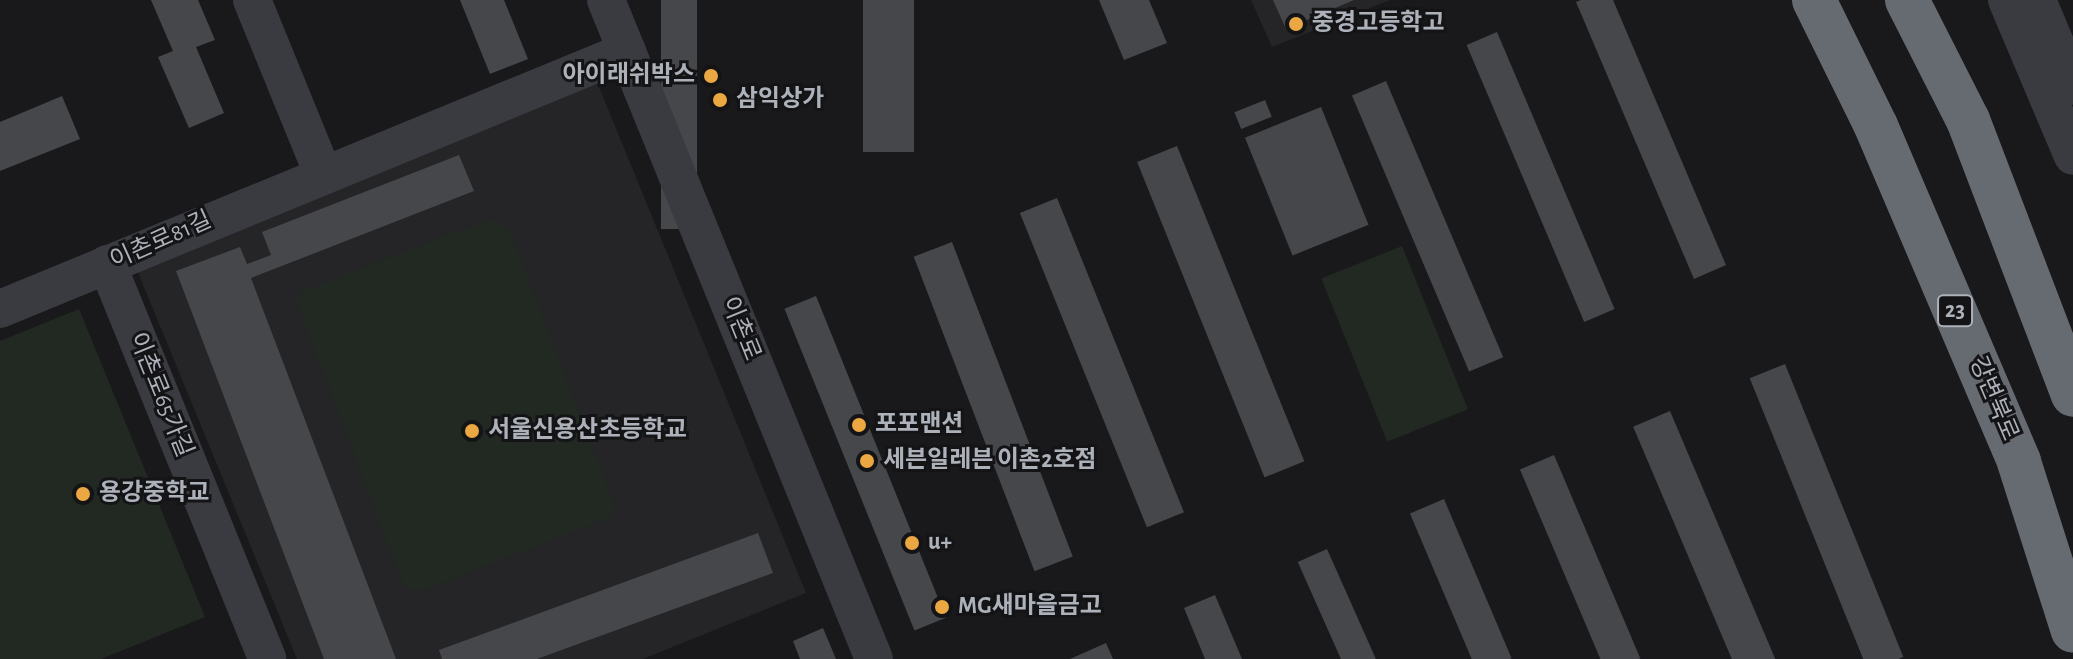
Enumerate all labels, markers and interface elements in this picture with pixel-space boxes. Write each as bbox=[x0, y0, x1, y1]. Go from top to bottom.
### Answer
place label: 중경고등학고 bbox=[1312, 10, 1444, 38]
marker: 중경고등학고 bbox=[1287, 15, 1305, 33]
place label: 아이래쉬박스 bbox=[563, 62, 695, 90]
marker: 아이래쉬박스 bbox=[702, 67, 720, 85]
place label: 삼익상가 bbox=[736, 86, 824, 114]
marker: 삼익상가 bbox=[711, 91, 729, 109]
street label: 이촌로81길 bbox=[106, 206, 216, 276]
street label: 이촌로 bbox=[714, 293, 766, 365]
road number: 23 bbox=[1937, 293, 1973, 329]
street label: 이촌로65가길 bbox=[122, 329, 198, 461]
street label: 강변북로 bbox=[1962, 353, 2024, 445]
place label: 포포맨션 bbox=[875, 411, 963, 439]
marker: 포포맨션 bbox=[850, 416, 868, 434]
place label: 서울신용산초등학교 bbox=[488, 417, 687, 445]
marker: 서울신용산초등학교 bbox=[463, 422, 481, 440]
place label: 세븐일레븐 이촌2호점 bbox=[883, 447, 1097, 475]
marker: 세븐일레븐 이촌2호점 bbox=[858, 452, 876, 470]
place label: 용강중학교 bbox=[99, 480, 209, 508]
marker: 용강중학교 bbox=[74, 485, 92, 503]
place label: u+ bbox=[928, 529, 952, 557]
marker: u+ bbox=[903, 534, 921, 552]
place label: MG새마을금고 bbox=[958, 593, 1102, 621]
marker: MG새마을금고 bbox=[933, 598, 951, 616]

